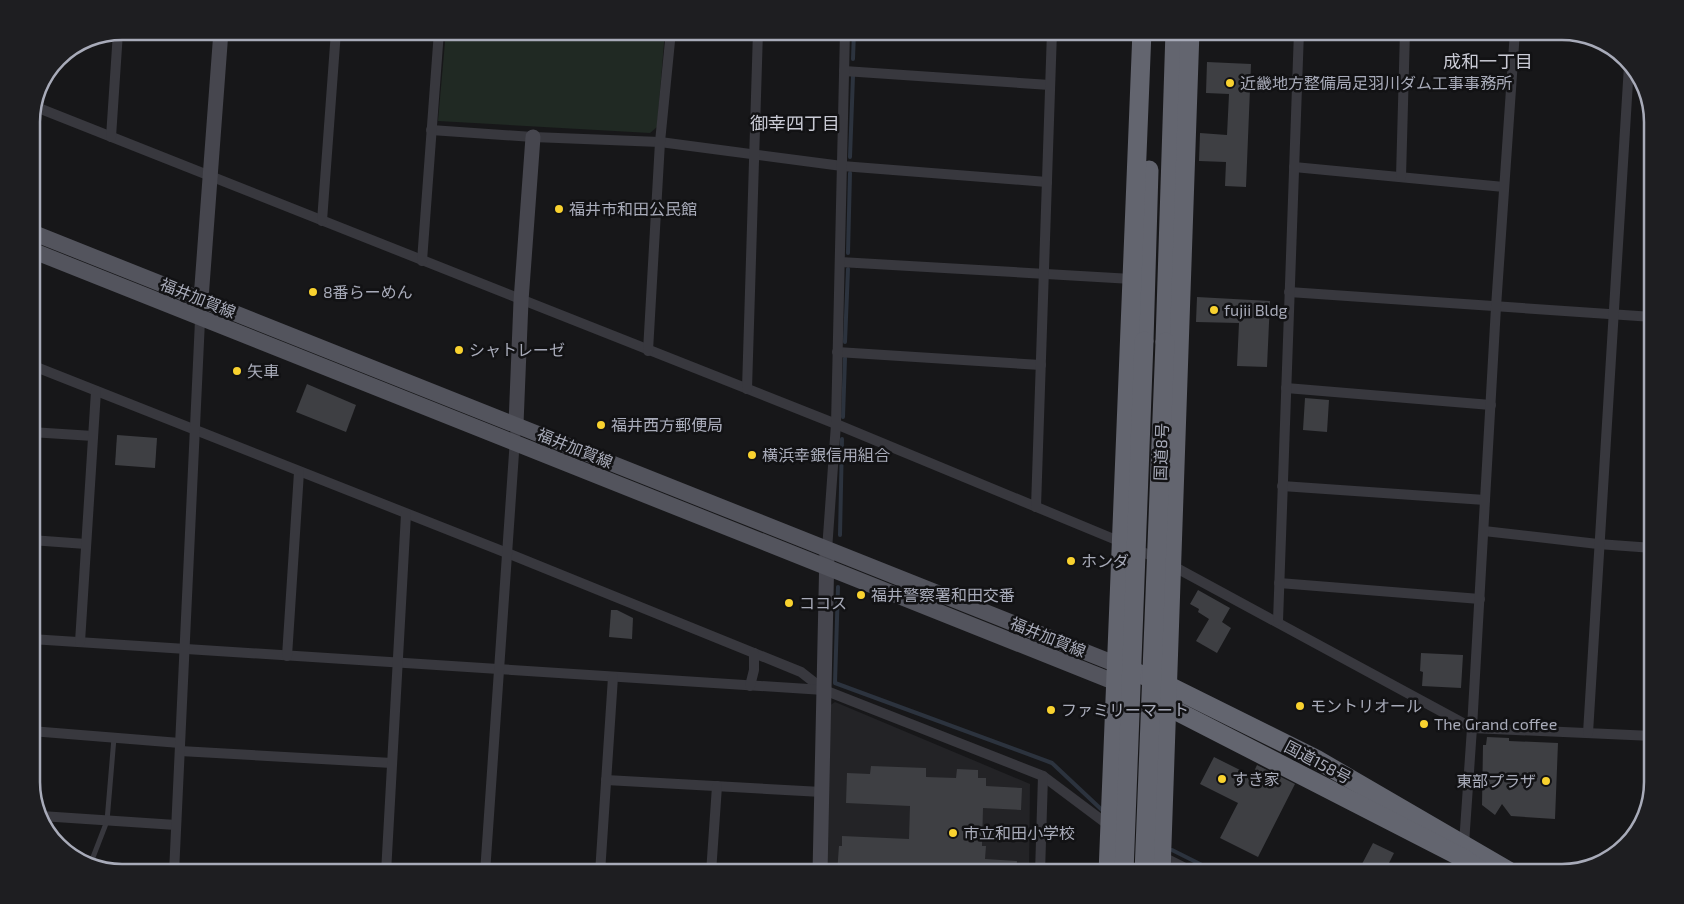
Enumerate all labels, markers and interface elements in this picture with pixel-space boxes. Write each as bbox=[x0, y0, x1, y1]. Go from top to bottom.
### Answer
district label: 成和一丁目 bbox=[1443, 50, 1533, 72]
place label: 近畿地方整備局足羽川ダム工事事務所 bbox=[1240, 73, 1512, 92]
marker: 近畿地方整備局足羽川ダム工事事務所 bbox=[1224, 77, 1236, 89]
district label: 御幸四丁目 bbox=[750, 112, 840, 134]
place label: 福井市和田公民館 bbox=[569, 199, 697, 218]
marker: 福井市和田公民館 bbox=[553, 203, 565, 215]
street label: 福井加賀線 bbox=[158, 274, 239, 321]
place label: 8番らーめん bbox=[323, 282, 413, 301]
marker: 8番らーめん bbox=[307, 286, 319, 298]
place label: fujii Bldg bbox=[1224, 300, 1288, 320]
marker: fujii Bldg bbox=[1208, 304, 1220, 316]
place label: シャトレーゼ bbox=[469, 340, 565, 359]
marker: シャトレーゼ bbox=[453, 344, 465, 356]
place label: 矢車 bbox=[247, 361, 279, 380]
marker: 矢車 bbox=[231, 365, 243, 377]
place label: 福井西方郵便局 bbox=[611, 415, 723, 434]
marker: 福井西方郵便局 bbox=[595, 419, 607, 431]
street label: 国道8号 bbox=[1150, 423, 1171, 481]
street label: 福井加賀線 bbox=[535, 424, 616, 471]
place label: 横浜幸銀信用組合 bbox=[762, 445, 890, 464]
marker: 横浜幸銀信用組合 bbox=[746, 449, 758, 461]
place label: ホンダ bbox=[1081, 551, 1129, 570]
marker: ホンダ bbox=[1065, 555, 1077, 567]
place label: 福井警察署和田交番 bbox=[871, 585, 1015, 604]
marker: 福井警察署和田交番 bbox=[855, 589, 867, 601]
place label: ココス bbox=[799, 593, 847, 612]
marker: ココス bbox=[783, 597, 795, 609]
street label: 福井加賀線 bbox=[1008, 613, 1089, 660]
place label: モントリオール bbox=[1310, 696, 1422, 715]
place label: ファミリーマート bbox=[1061, 700, 1189, 719]
marker: モントリオール bbox=[1294, 700, 1306, 712]
marker: ファミリーマート bbox=[1045, 704, 1057, 716]
place label: The Grand coffee bbox=[1434, 714, 1557, 733]
marker: The Grand coffee bbox=[1418, 718, 1430, 730]
street label: 国道158号 bbox=[1282, 736, 1355, 787]
place label: すき家 bbox=[1232, 769, 1280, 788]
place label: 東部プラザ bbox=[1456, 771, 1536, 790]
marker: すき家 bbox=[1216, 773, 1228, 785]
marker: 東部プラザ bbox=[1540, 775, 1552, 787]
place label: 市立和田小学校 bbox=[963, 823, 1075, 842]
marker: 市立和田小学校 bbox=[947, 827, 959, 839]

